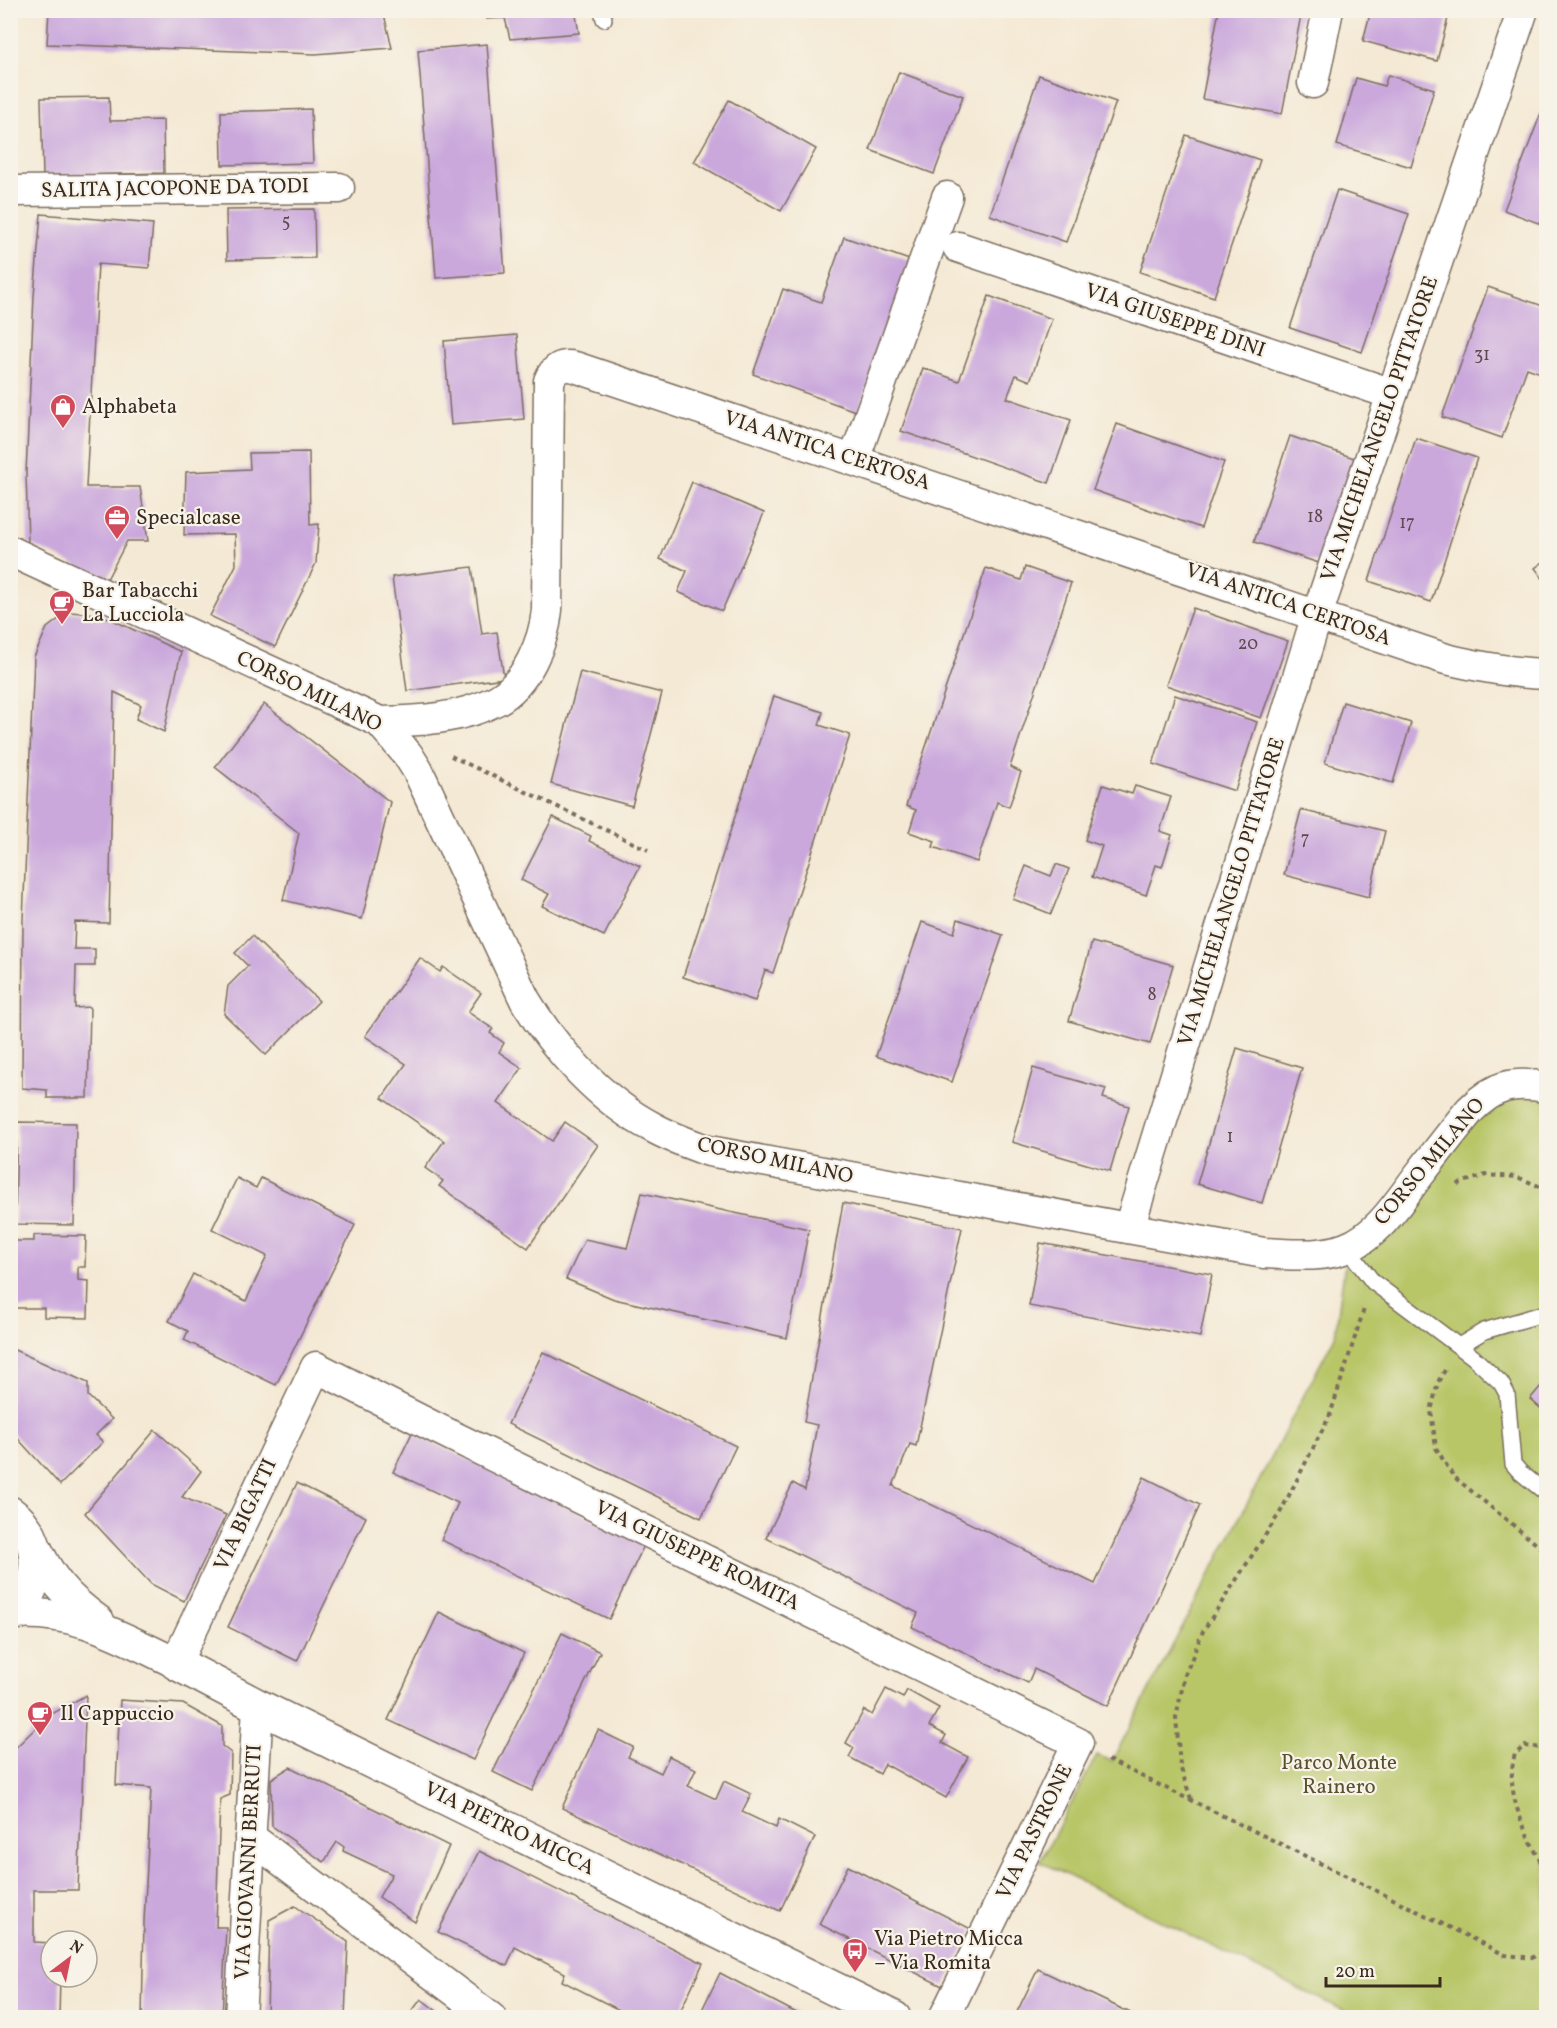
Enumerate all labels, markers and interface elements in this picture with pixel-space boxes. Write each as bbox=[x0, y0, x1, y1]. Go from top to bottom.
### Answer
street label: SALITA JACOPONE DA TODI bbox=[41, 172, 309, 206]
house number: 5 bbox=[282, 210, 290, 235]
street label: VIA MICHELANGELO PITTATORE bbox=[1314, 272, 1446, 586]
street label: VIA GIUSEPPE DINI bbox=[1081, 277, 1269, 365]
house number: 31 bbox=[1474, 343, 1490, 368]
shop icon: Alphabeta bbox=[48, 392, 78, 430]
place label: Alphabeta bbox=[82, 393, 177, 422]
street label: VIA ANTICA CERTOSA bbox=[720, 404, 934, 498]
office icon: Specialcase bbox=[102, 503, 132, 541]
place label: Specialcase bbox=[136, 504, 241, 533]
house number: 18 bbox=[1307, 505, 1323, 530]
house number: 17 bbox=[1399, 511, 1415, 536]
street label: VIA ANTICA CERTOSA bbox=[1181, 556, 1395, 654]
place label: Bar Tabacchi La Lucciola bbox=[82, 577, 198, 630]
cafe icon: Bar Tabacchi La Lucciola bbox=[47, 588, 77, 626]
house number: 20 bbox=[1238, 632, 1258, 657]
street label: CORSO MILANO bbox=[231, 644, 387, 740]
street label: VIA MICHELANGELO PITTATORE bbox=[1171, 734, 1293, 1050]
house number: 7 bbox=[1301, 827, 1309, 852]
house number: 8 bbox=[1147, 983, 1157, 1008]
street label: CORSO MILANO bbox=[1368, 1092, 1492, 1232]
house number: 1 bbox=[1227, 1125, 1233, 1150]
street label: CORSO MILANO bbox=[694, 1130, 856, 1192]
street label: VIA BIGATTI bbox=[207, 1454, 285, 1576]
street label: VIA GIUSEPPE ROMITA bbox=[590, 1494, 805, 1618]
cafe icon: Il Cappuccio bbox=[25, 1699, 55, 1737]
place label: Il Cappuccio bbox=[60, 1700, 174, 1729]
street label: VIA GIOVANNI BERRUTI bbox=[228, 1744, 270, 1980]
park label: Parco Monte Rainero bbox=[1281, 1749, 1397, 1802]
street label: VIA PASTRONE bbox=[990, 1760, 1080, 1904]
street label: VIA PIETRO MICCA bbox=[419, 1775, 599, 1883]
place label: Via Pietro Micca – Via Romita bbox=[874, 1925, 1023, 1978]
north arrow bbox=[39, 1929, 99, 1989]
text: N bbox=[65, 1936, 87, 1961]
bus stop icon: Via Pietro Micca – Via Romita bbox=[840, 1936, 870, 1974]
scale bar bbox=[1326, 1950, 1440, 1988]
text: 20 m bbox=[1335, 1960, 1375, 1985]

